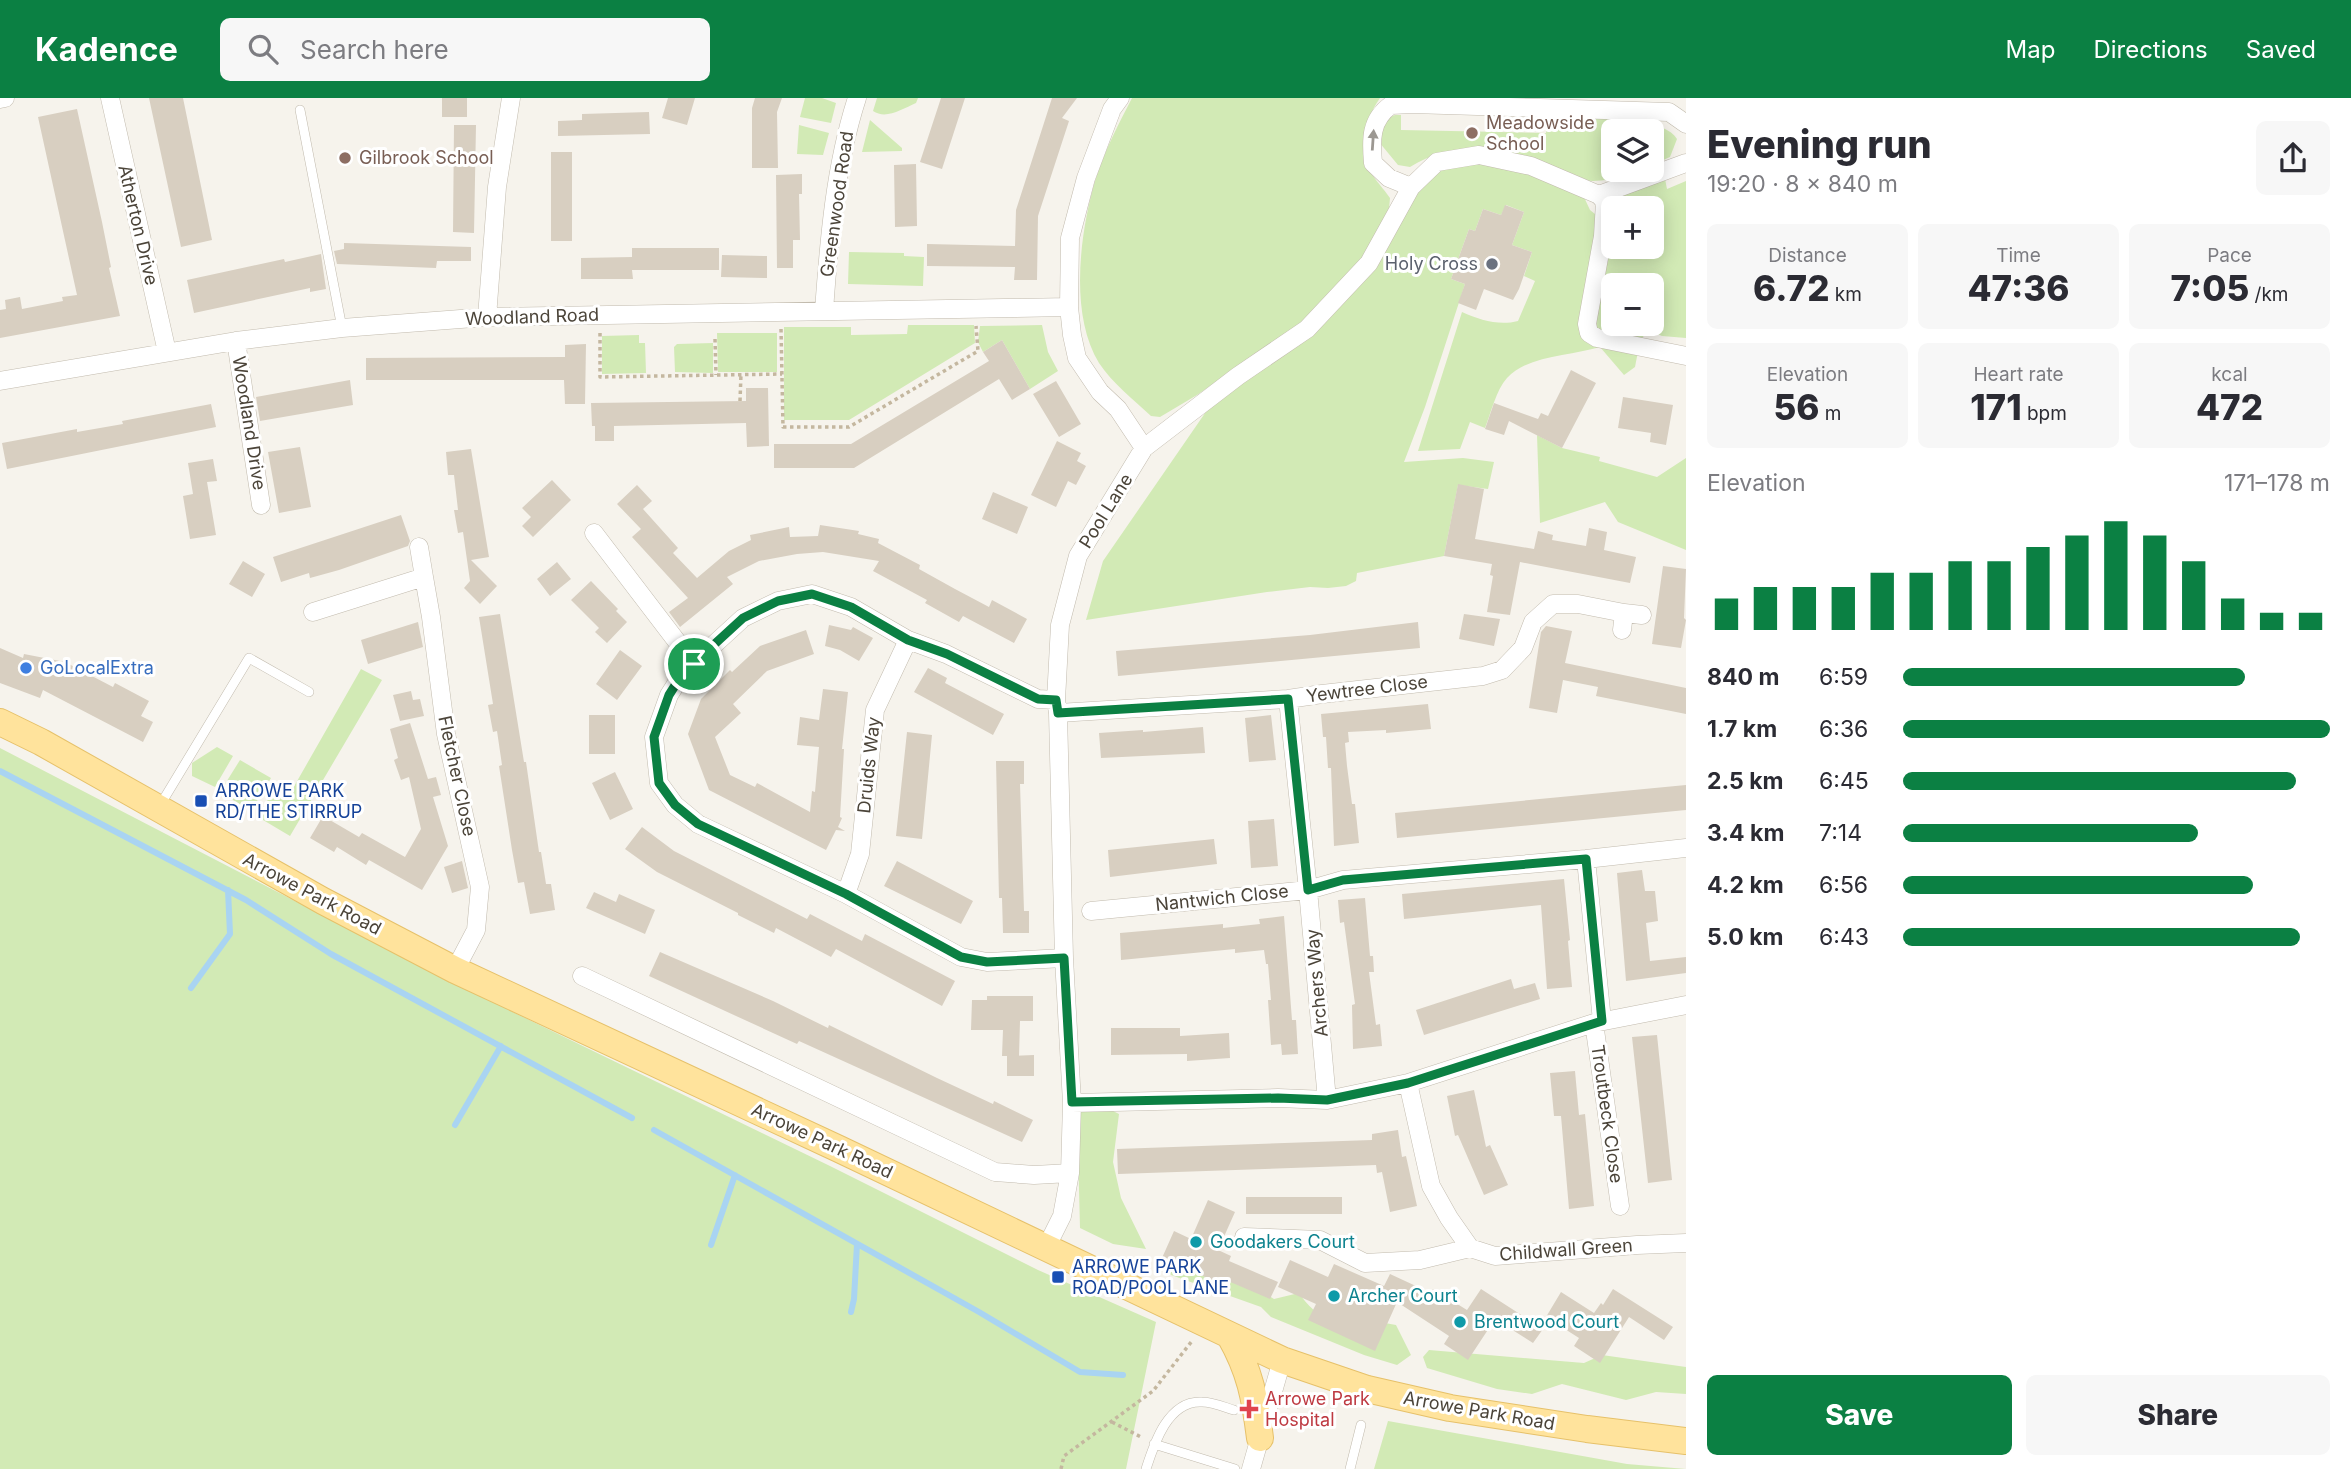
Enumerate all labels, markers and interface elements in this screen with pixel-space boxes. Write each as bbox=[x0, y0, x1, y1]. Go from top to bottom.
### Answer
search box bbox=[220, 18, 710, 81]
text: Kadence bbox=[35, 29, 178, 69]
icon: search bbox=[244, 30, 282, 68]
text: Search here bbox=[300, 34, 449, 65]
text: Map bbox=[2006, 35, 2055, 64]
text: Directions bbox=[2093, 35, 2208, 64]
text: Saved bbox=[2246, 35, 2316, 64]
place label: Meadowside School bbox=[1486, 112, 1595, 154]
map controls bbox=[1601, 119, 1664, 336]
button: layers bbox=[1601, 119, 1664, 182]
text: Evening run bbox=[1707, 121, 1932, 167]
button: share bbox=[2256, 121, 2330, 195]
marker: Meadowside School bbox=[1464, 125, 1480, 141]
one-way arrow bbox=[1368, 129, 1379, 151]
street label: Greenwood Road bbox=[816, 130, 857, 278]
place label: Gilbrook School bbox=[359, 147, 494, 168]
marker: Gilbrook School bbox=[337, 150, 353, 166]
street label: Atherton Drive bbox=[114, 163, 163, 287]
text: 19:20 · 8 × 840 m bbox=[1707, 170, 1898, 198]
button: + bbox=[1601, 196, 1664, 259]
text: Distance bbox=[1768, 244, 1847, 267]
text: Time bbox=[1996, 244, 2041, 267]
text: Pace bbox=[2207, 244, 2252, 267]
place label: Holy Cross bbox=[1385, 253, 1478, 274]
marker: Holy Cross bbox=[1484, 256, 1500, 272]
text: 6.72 bbox=[1753, 267, 1829, 309]
text: 47:36 bbox=[1968, 267, 2069, 309]
text: 7:05 bbox=[2170, 267, 2249, 309]
button: − bbox=[1601, 273, 1664, 336]
text: km bbox=[1829, 283, 1862, 306]
text: /km bbox=[2249, 283, 2289, 306]
street label: Woodland Road bbox=[465, 304, 599, 329]
street label: Woodland Drive bbox=[229, 354, 270, 491]
text: Elevation bbox=[1767, 363, 1848, 386]
text: Heart rate bbox=[1974, 363, 2064, 386]
text: kcal bbox=[2211, 363, 2248, 386]
text: 56 bbox=[1774, 386, 1819, 428]
text: 171 bbox=[1970, 386, 2022, 428]
text: 472 bbox=[2196, 386, 2263, 428]
text: m bbox=[1819, 402, 1841, 425]
text: bpm bbox=[2022, 402, 2067, 425]
text: Elevation bbox=[1707, 469, 1806, 497]
text: 171–178 m bbox=[2224, 469, 2330, 497]
street label: Pool Lane bbox=[1074, 470, 1137, 552]
pin bbox=[664, 634, 724, 694]
icon: arrive bbox=[675, 645, 713, 683]
place label: GoLocalExtra bbox=[40, 657, 154, 678]
marker: GoLocalExtra bbox=[18, 660, 34, 676]
text: 840 m bbox=[1707, 663, 1779, 691]
text: 6:59 bbox=[1819, 663, 1868, 691]
street label: Yewtree Close bbox=[1305, 671, 1429, 706]
street label: Fletcher Close bbox=[434, 714, 481, 838]
text: 1.7 km bbox=[1707, 715, 1777, 743]
text: 6:36 bbox=[1819, 715, 1868, 743]
street label: Druids Way bbox=[853, 716, 884, 814]
text: 2.5 km bbox=[1707, 767, 1784, 795]
text: 6:45 bbox=[1819, 767, 1869, 795]
place label: ARROWE PARK RD/THE STIRRUP bbox=[215, 780, 362, 822]
marker: ARROWE PARK RD/THE STIRRUP bbox=[193, 793, 209, 809]
text: 3.4 km bbox=[1707, 819, 1784, 847]
text: 7:14 bbox=[1819, 819, 1862, 847]
street label: Arrowe Park Road bbox=[240, 848, 385, 939]
text: 4.2 km bbox=[1707, 871, 1784, 899]
text: 6:56 bbox=[1819, 871, 1868, 899]
street label: Nantwich Close bbox=[1154, 880, 1290, 915]
text: 5.0 km bbox=[1707, 923, 1783, 951]
text: 6:43 bbox=[1819, 923, 1869, 951]
street label: Archers Way bbox=[1301, 928, 1332, 1038]
street label: Troutbeck Close bbox=[1587, 1043, 1628, 1184]
street label: Arrowe Park Road bbox=[748, 1099, 896, 1182]
place label: Goodakers Court bbox=[1210, 1231, 1355, 1252]
marker: Goodakers Court bbox=[1188, 1234, 1204, 1250]
street label: Childwall Green bbox=[1499, 1234, 1633, 1265]
place label: ARROWE PARK ROAD/POOL LANE bbox=[1072, 1256, 1229, 1298]
marker: ARROWE PARK ROAD/POOL LANE bbox=[1050, 1269, 1066, 1285]
place label: Archer Court bbox=[1348, 1285, 1458, 1306]
marker: Archer Court bbox=[1326, 1288, 1342, 1304]
place label: Brentwood Court bbox=[1474, 1311, 1619, 1332]
marker: Brentwood Court bbox=[1452, 1314, 1468, 1330]
button: Save bbox=[1707, 1375, 2012, 1455]
button: Share bbox=[2026, 1375, 2330, 1455]
street label: Arrowe Park Road bbox=[1402, 1387, 1556, 1434]
place label: Arrowe Park Hospital bbox=[1265, 1388, 1370, 1430]
marker: Arrowe Park Hospital bbox=[1239, 1399, 1259, 1419]

